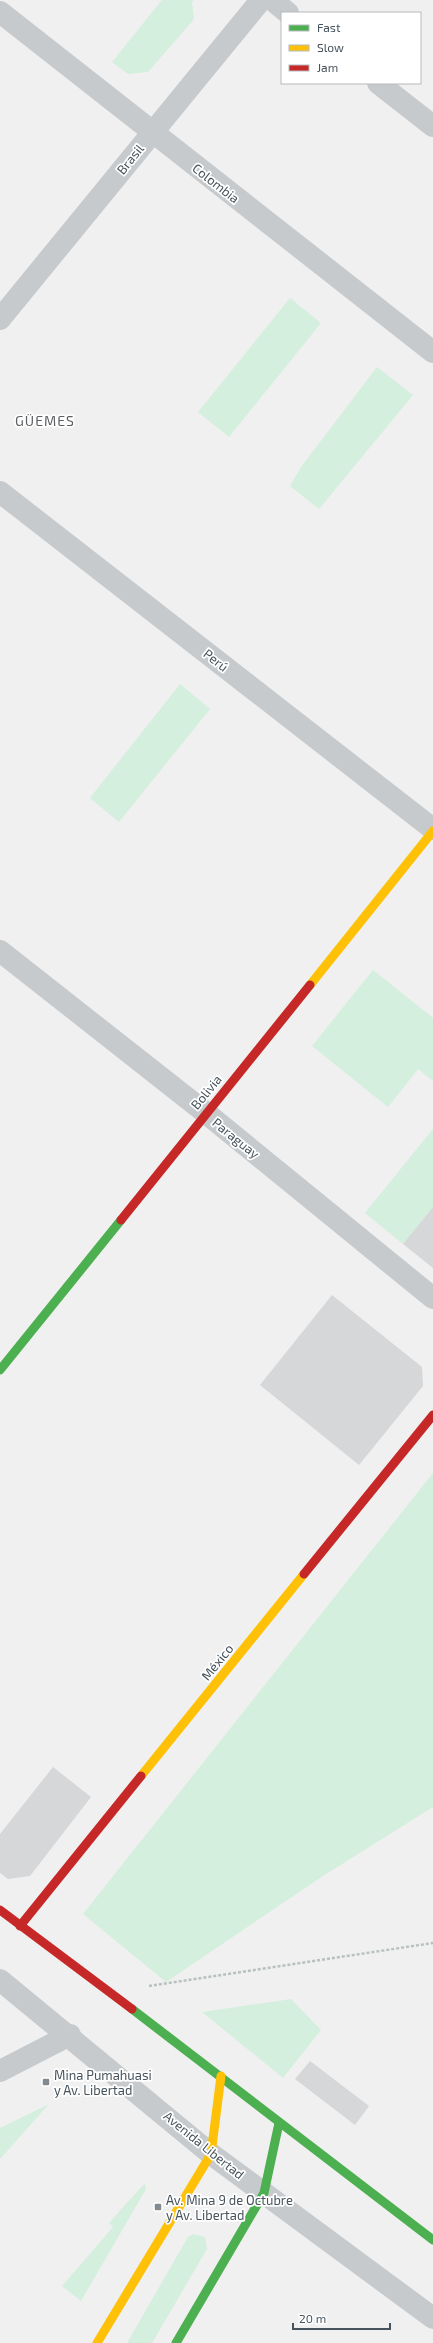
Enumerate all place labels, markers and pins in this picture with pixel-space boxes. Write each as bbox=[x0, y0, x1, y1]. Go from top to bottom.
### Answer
place label: Mina Pumahuasi y Av. Libertad bbox=[54, 2067, 152, 2098]
marker: Mina Pumahuasi y Av. Libertad bbox=[41, 2077, 51, 2087]
place label: Av. Mina 9 de Octubre y Av. Libertad bbox=[166, 2192, 293, 2223]
marker: Av. Mina 9 de Octubre y Av. Libertad bbox=[153, 2202, 163, 2212]

